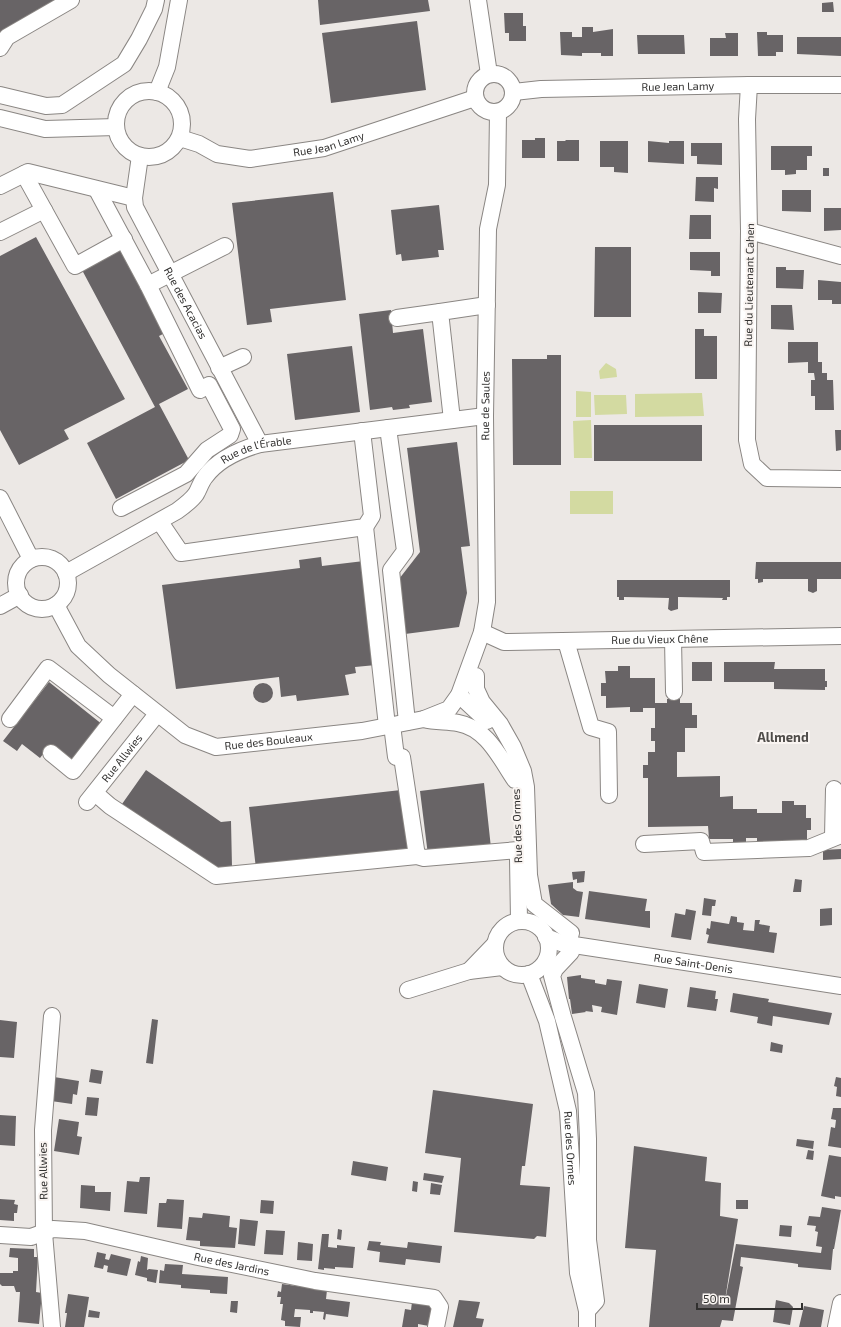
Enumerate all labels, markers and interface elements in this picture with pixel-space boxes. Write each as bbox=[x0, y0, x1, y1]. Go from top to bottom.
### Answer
street label: Rue Jean Lamy bbox=[641, 79, 715, 93]
street label: Rue Jean Lamy bbox=[292, 128, 366, 159]
street label: Rue du Lieutenant Cahen bbox=[741, 223, 756, 347]
street label: Rue des Acacias bbox=[162, 265, 211, 341]
street label: Rue de Saules bbox=[478, 370, 492, 440]
street label: Rue de l'Érable bbox=[218, 433, 292, 466]
street label: Rue du Vieux Chêne bbox=[611, 631, 709, 646]
street label: Rue des Bouleaux bbox=[224, 729, 313, 752]
district label: Allmend bbox=[757, 729, 809, 745]
street label: Rue Allwies bbox=[98, 731, 145, 785]
street label: Rue des Ormes bbox=[509, 788, 524, 864]
street label: Rue Saint-Denis bbox=[653, 950, 734, 975]
street label: Rue des Ormes bbox=[562, 1110, 580, 1186]
street label: Rue Allwies bbox=[35, 1142, 50, 1200]
street label: Rue des Jardins bbox=[193, 1249, 271, 1278]
scale bar bbox=[697, 1285, 802, 1311]
text: 50 m bbox=[703, 1291, 730, 1305]

